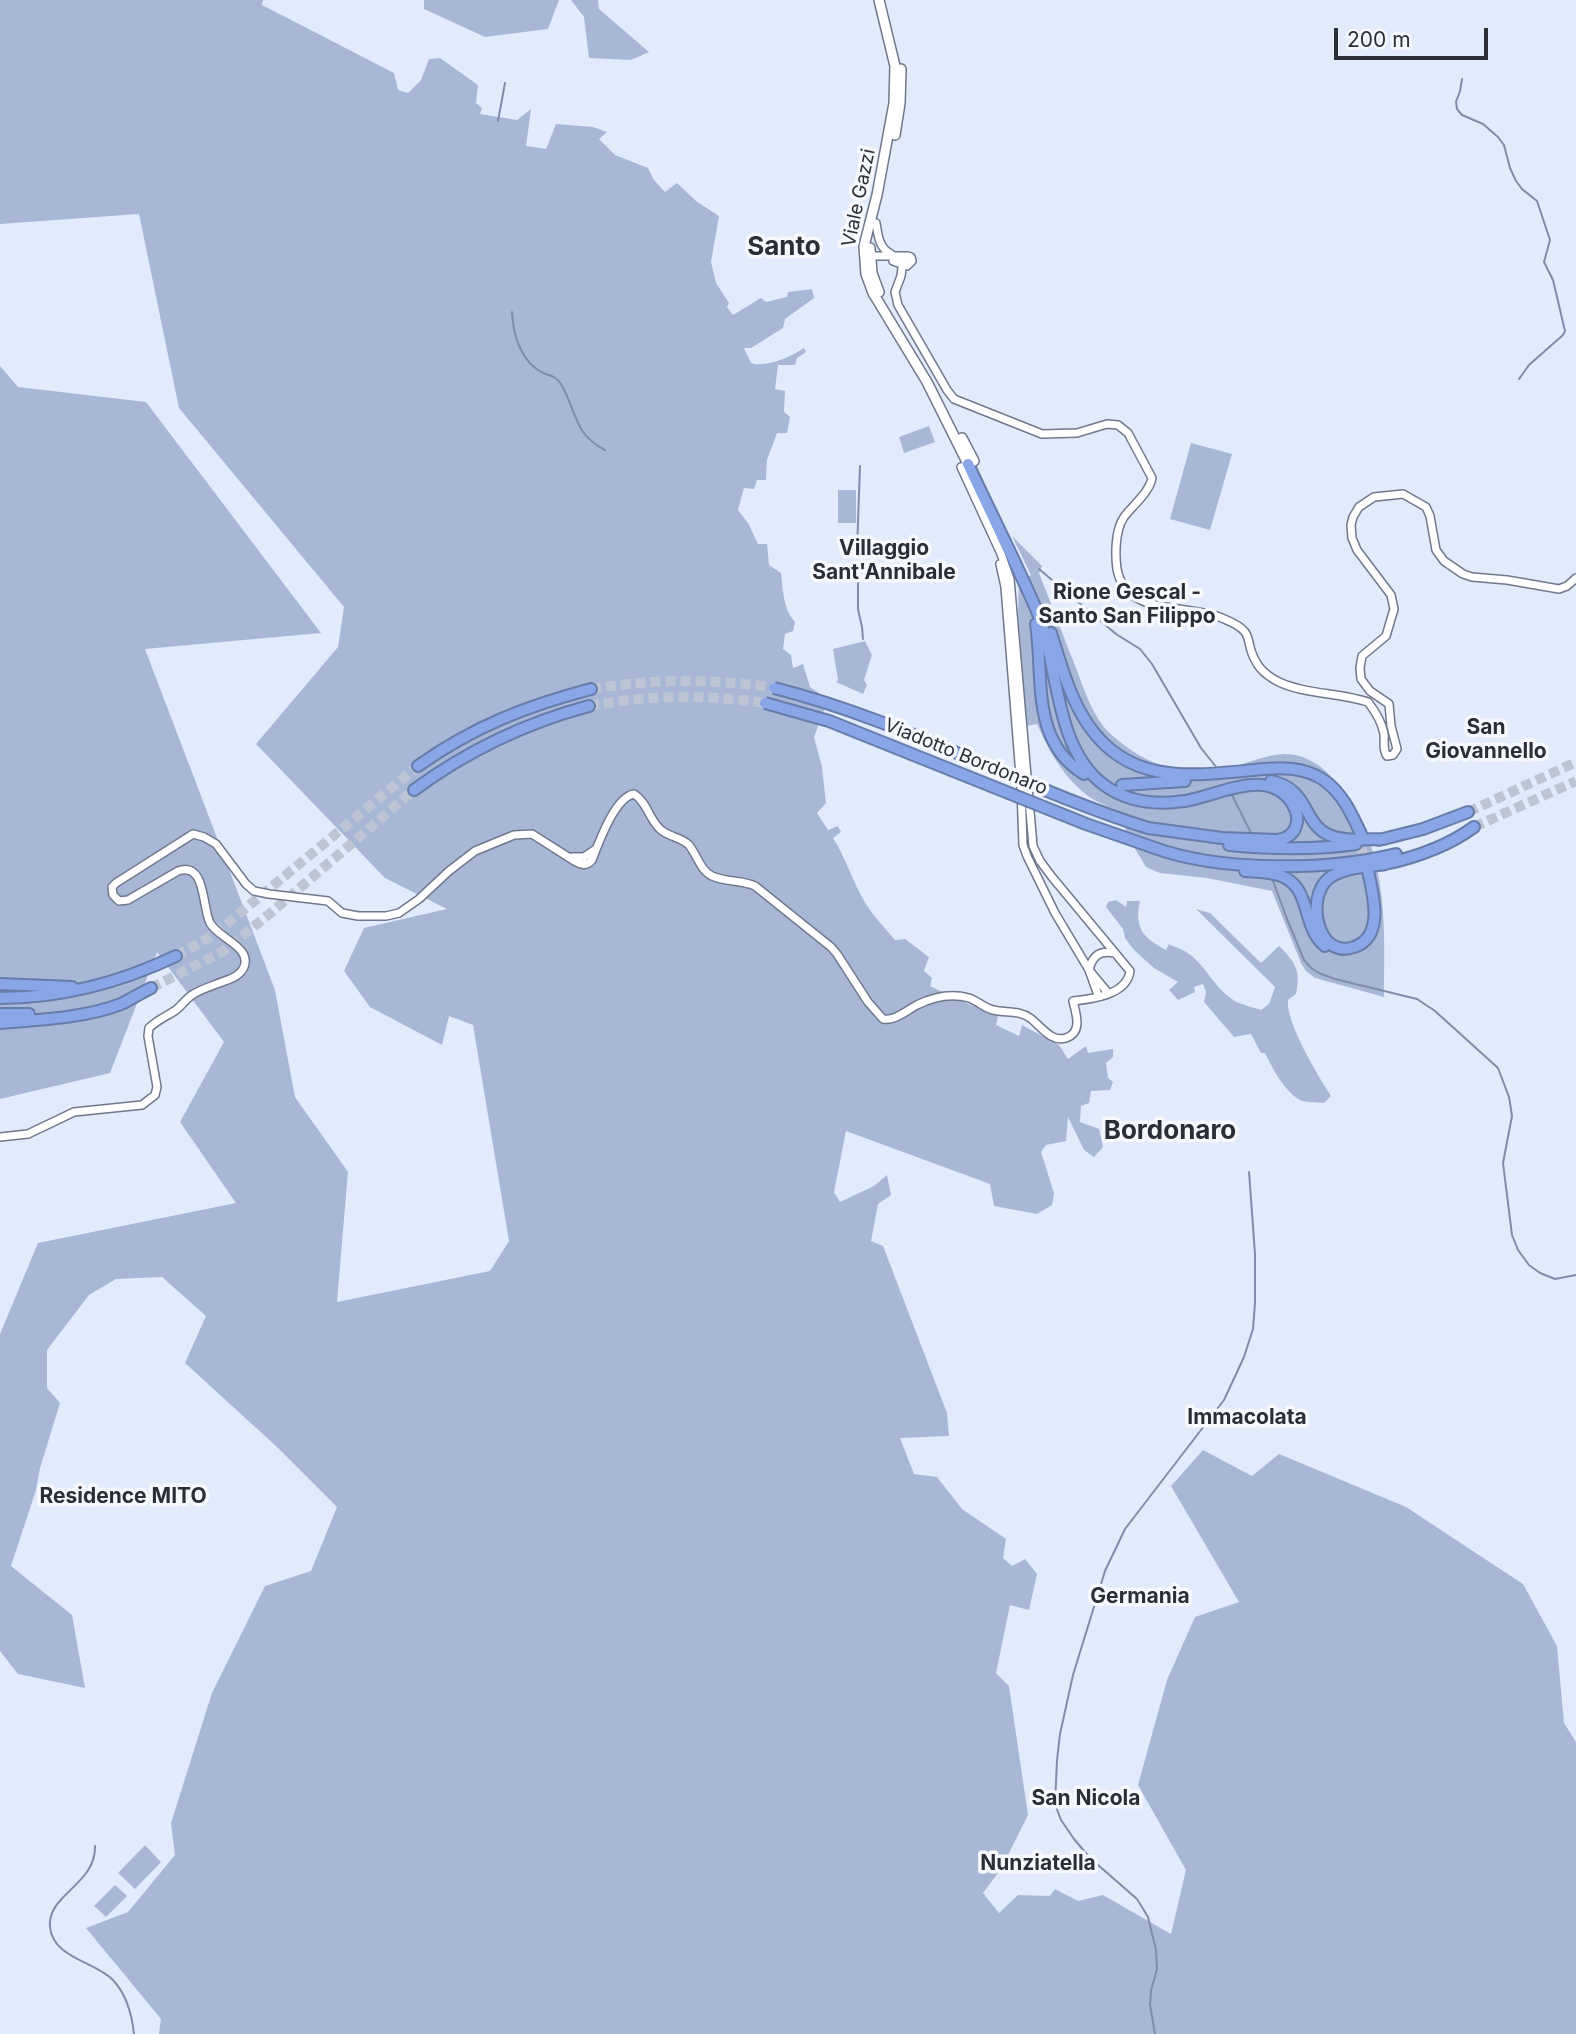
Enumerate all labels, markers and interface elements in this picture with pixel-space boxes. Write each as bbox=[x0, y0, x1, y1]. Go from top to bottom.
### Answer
scale bar bbox=[1338, 14, 1492, 58]
text: 200 m bbox=[1347, 27, 1411, 52]
street label: Viale Gazzi bbox=[837, 147, 881, 249]
district label: Santo bbox=[747, 231, 821, 263]
district label: Villaggio Sant'Annibale bbox=[812, 536, 956, 586]
district label: Rione Gescal - Santo San Filippo bbox=[1038, 580, 1216, 630]
street label: Viadotto Bordonaro bbox=[881, 714, 1051, 800]
district label: San Giovannello bbox=[1425, 715, 1547, 765]
district label: Bordonaro bbox=[1104, 1115, 1236, 1147]
district label: Immacolata bbox=[1187, 1405, 1307, 1431]
district label: Residence MITO bbox=[39, 1484, 207, 1510]
district label: Germania bbox=[1090, 1584, 1190, 1610]
district label: San Nicola bbox=[1032, 1786, 1140, 1812]
district label: Nunziatella bbox=[980, 1851, 1096, 1877]

